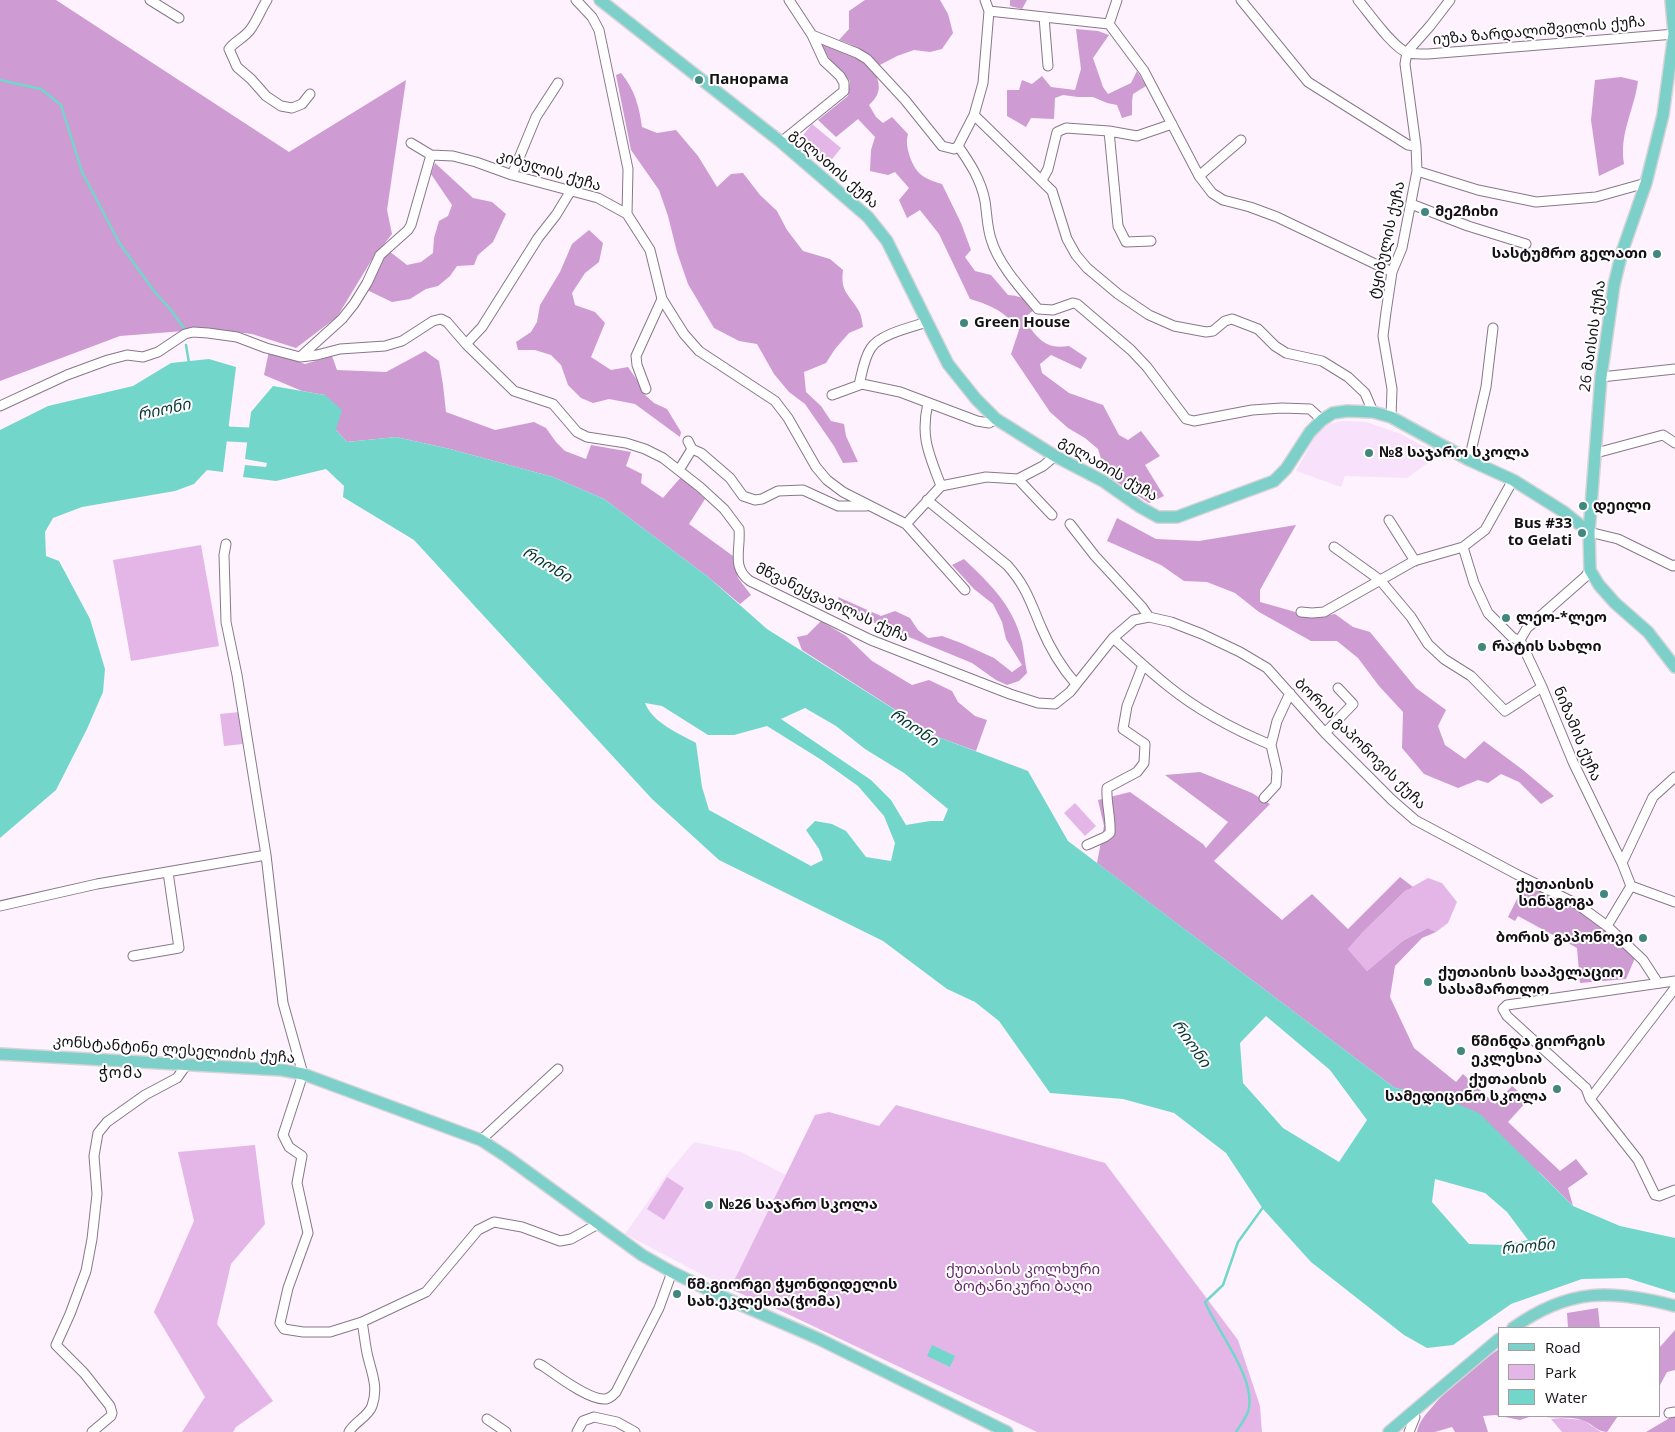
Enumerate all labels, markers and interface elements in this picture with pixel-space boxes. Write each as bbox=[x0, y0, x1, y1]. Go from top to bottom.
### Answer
street label: იუზა ზარდალიშვილის ქუჩა bbox=[1432, 13, 1646, 49]
place label: Панорама bbox=[709, 71, 789, 89]
marker: Панорама bbox=[693, 74, 705, 86]
street label: გელათის ქუჩა bbox=[786, 125, 882, 213]
street label: კიბულის ქუჩა bbox=[495, 147, 603, 195]
street label: ტყიბულის ქუჩა bbox=[1365, 180, 1409, 300]
place label: მე2ჩიხი bbox=[1435, 203, 1498, 221]
marker: მე2ჩიხი bbox=[1419, 206, 1431, 218]
place label: სასტუმრო გელათი bbox=[1492, 245, 1647, 263]
marker: სასტუმრო გელათი bbox=[1651, 248, 1663, 260]
street label: 26 მაისის ქუჩა bbox=[1576, 279, 1610, 393]
place label: Green House bbox=[974, 314, 1070, 332]
marker: Green House bbox=[958, 317, 970, 329]
water label: რიონი bbox=[136, 395, 192, 425]
street label: გელათის ქუჩა bbox=[1055, 432, 1161, 506]
place label: №8 საჯარო სკოლა bbox=[1379, 444, 1529, 462]
marker: №8 საჯარო სკოლა bbox=[1363, 447, 1375, 459]
place label: დეილი bbox=[1593, 497, 1651, 515]
marker: დეილი bbox=[1577, 500, 1589, 512]
place label: Bus #33 to Gelati bbox=[1508, 515, 1572, 550]
marker: Bus #33 to Gelati bbox=[1576, 527, 1588, 539]
water label: რიონი bbox=[519, 543, 575, 587]
street label: მწვანეყვავილას ქუჩა bbox=[752, 559, 912, 647]
place label: ლეო-*ლეო bbox=[1516, 609, 1607, 627]
marker: ლეო-*ლეო bbox=[1500, 612, 1512, 624]
place label: რატის სახლი bbox=[1492, 638, 1602, 656]
marker: რატის სახლი bbox=[1476, 641, 1488, 653]
street label: ბორის გაპონოვის ქუჩა bbox=[1291, 675, 1429, 813]
street label: ნიზამის ქუჩა bbox=[1549, 684, 1605, 784]
water label: რიონი bbox=[886, 705, 942, 751]
place label: ქუთაისის სინაგოგა bbox=[1516, 876, 1594, 911]
marker: ქუთაისის სინაგოგა bbox=[1598, 888, 1610, 900]
place label: ბორის გაპონოვი bbox=[1496, 929, 1633, 947]
marker: ბორის გაპონოვი bbox=[1637, 932, 1649, 944]
place label: ქუთაისის სააპელაციო სასამართლო bbox=[1438, 964, 1623, 999]
marker: ქუთაისის სააპელაციო სასამართლო bbox=[1422, 976, 1434, 988]
water label: რიონი bbox=[1168, 1016, 1214, 1072]
street label: კონსტანტინე ლესელიძის ქუჩა bbox=[52, 1033, 296, 1067]
place label: წმინდა გიორგის ეკლესია bbox=[1471, 1033, 1605, 1068]
marker: წმინდა გიორგის ეკლესია bbox=[1455, 1045, 1467, 1057]
district label: ჭომა bbox=[98, 1063, 144, 1083]
place label: ქუთაისის სამედიცინო სკოლა bbox=[1385, 1071, 1547, 1106]
marker: ქუთაისის სამედიცინო სკოლა bbox=[1551, 1083, 1563, 1095]
place label: №26 საჯარო სკოლა bbox=[719, 1196, 878, 1214]
marker: №26 საჯარო სკოლა bbox=[703, 1199, 715, 1211]
water label: რიონი bbox=[1500, 1235, 1556, 1259]
park label: ქუთაისის კოლხური ბოტანიკური ბაღი bbox=[946, 1261, 1100, 1296]
place label: წმ.გიორგი ჭყონდიდელის სახ.ეკლესია(ჭომა) bbox=[687, 1276, 897, 1311]
marker: წმ.გიორგი ჭყონდიდელის სახ.ეკლესია(ჭომა) bbox=[671, 1288, 683, 1300]
legend bbox=[1498, 1327, 1660, 1417]
text: Road bbox=[1545, 1337, 1581, 1357]
text: Park bbox=[1545, 1362, 1576, 1382]
text: Water bbox=[1545, 1387, 1587, 1407]

